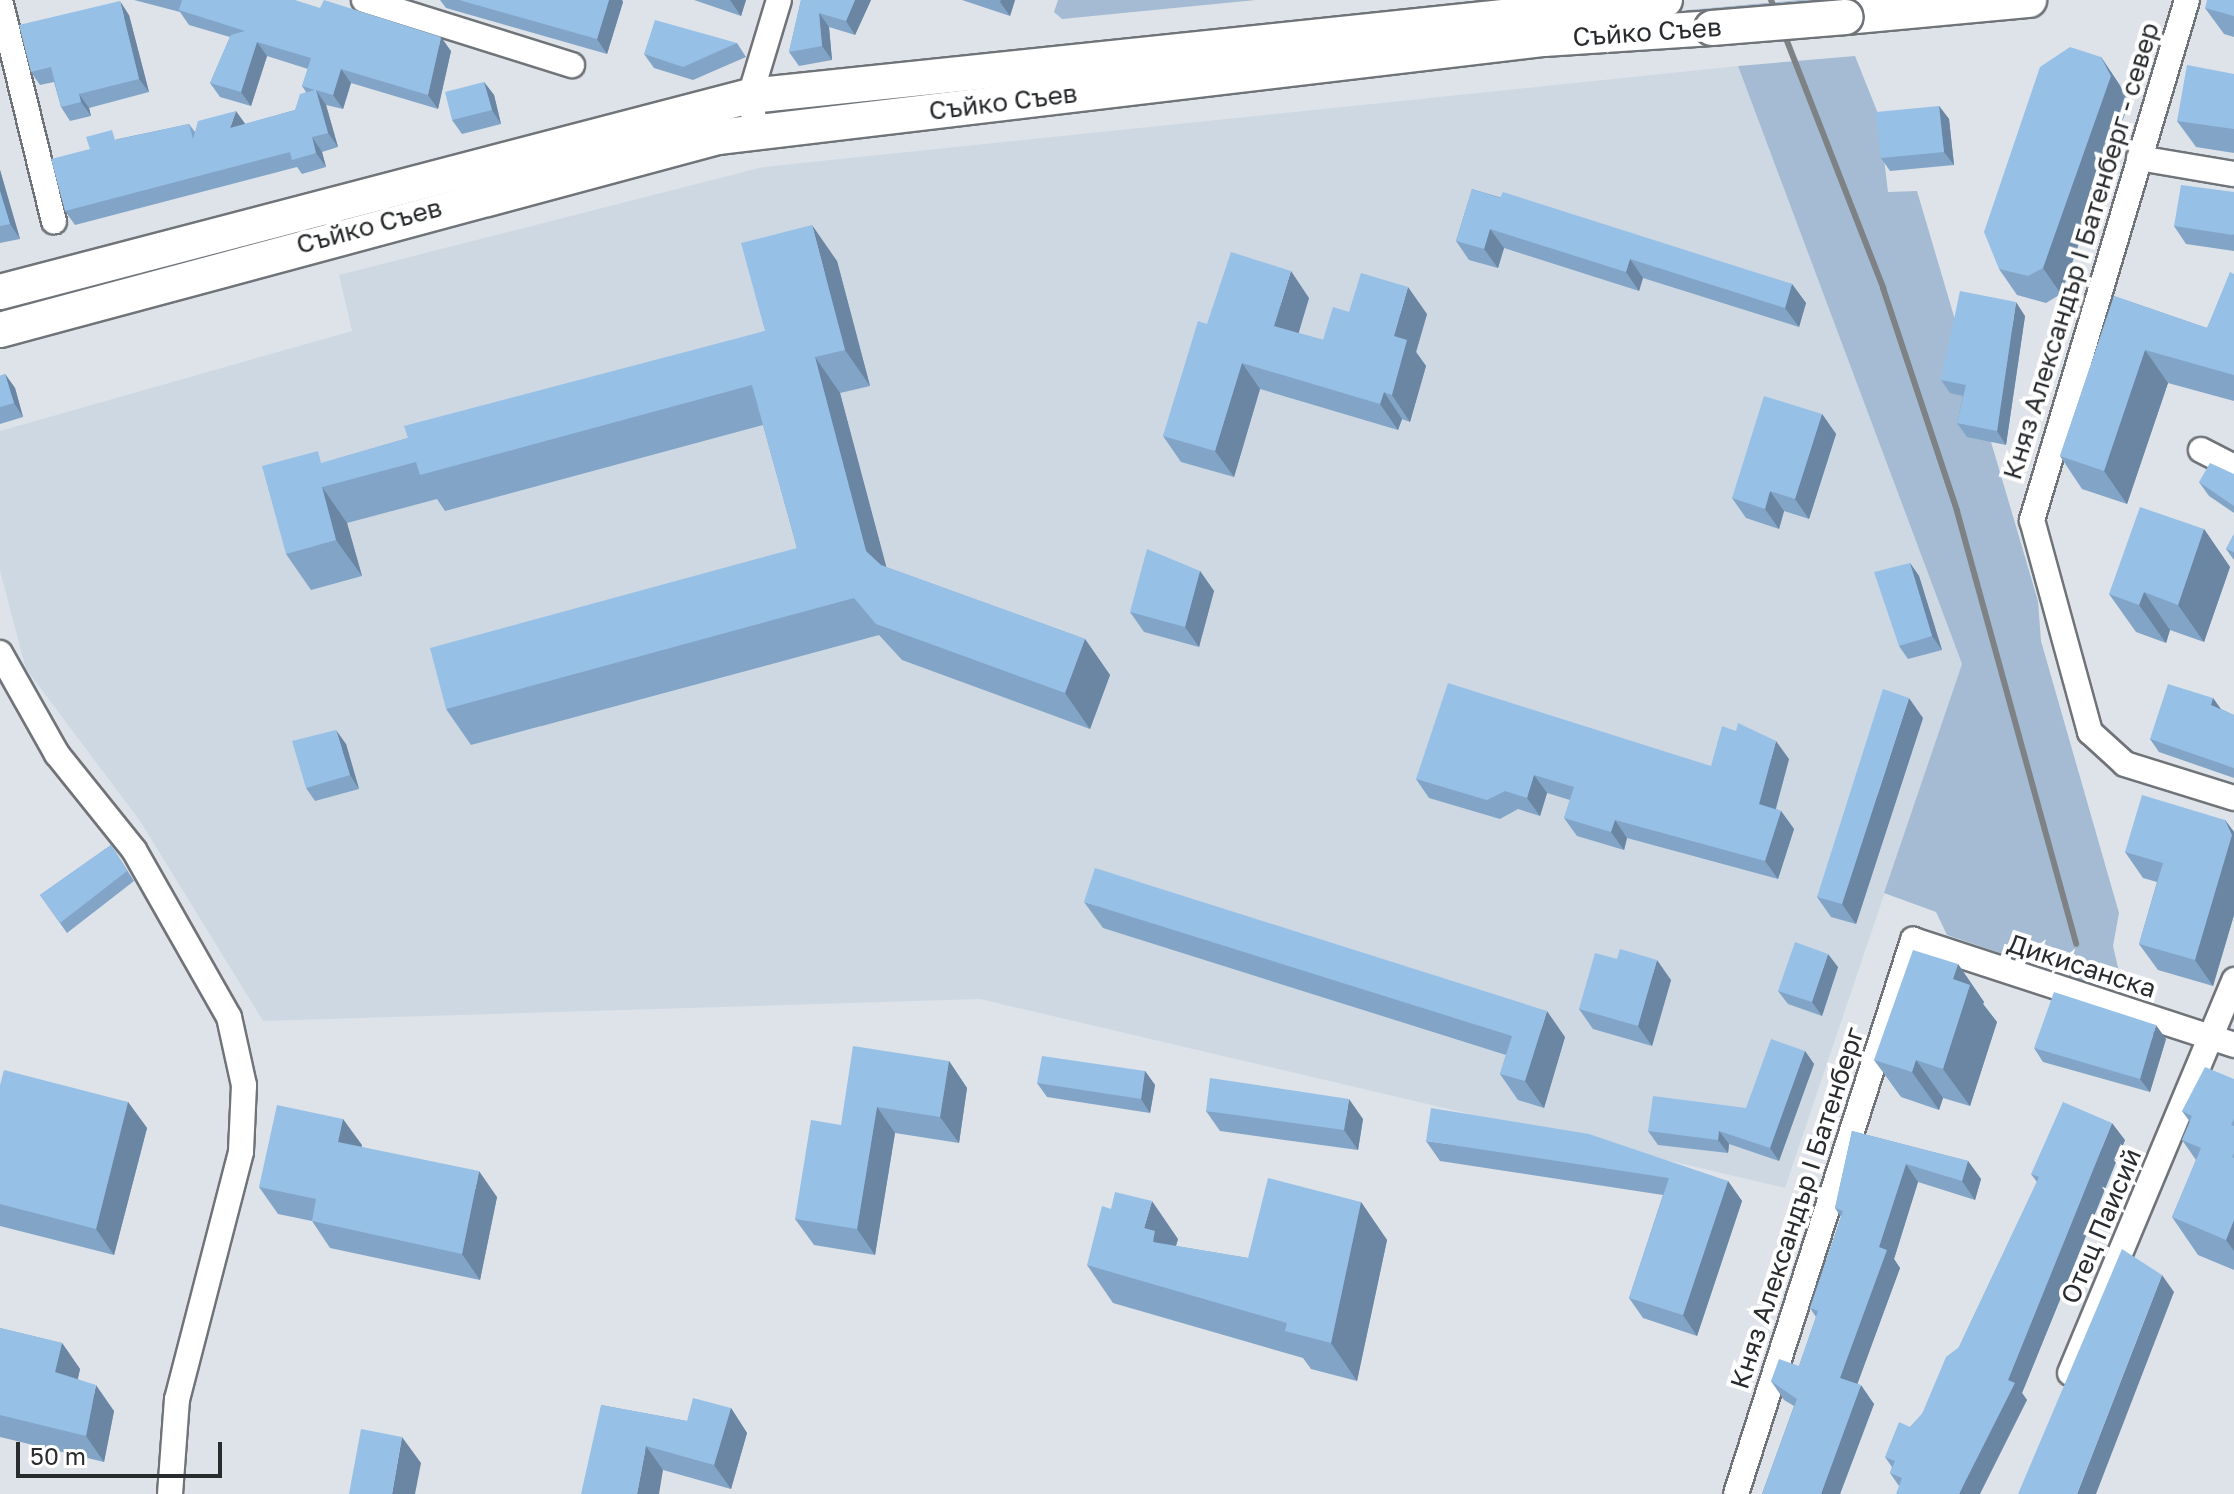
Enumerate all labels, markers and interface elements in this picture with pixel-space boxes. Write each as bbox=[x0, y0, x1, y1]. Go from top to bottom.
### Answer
street label: Съйко Съев bbox=[1571, 11, 1723, 53]
street label: Княз Александър I Батенберг - север bbox=[1996, 19, 2166, 483]
street label: Съйко Съев bbox=[927, 77, 1079, 127]
street label: Съйко Съев bbox=[293, 192, 445, 260]
street label: Дикисанска bbox=[2004, 927, 2160, 1005]
street label: Княз Александър I Батенберг bbox=[1724, 1023, 1870, 1393]
street label: Отец Паисий bbox=[2054, 1144, 2148, 1308]
scale bar bbox=[20, 1426, 226, 1476]
text: 50 m bbox=[30, 1441, 86, 1470]

